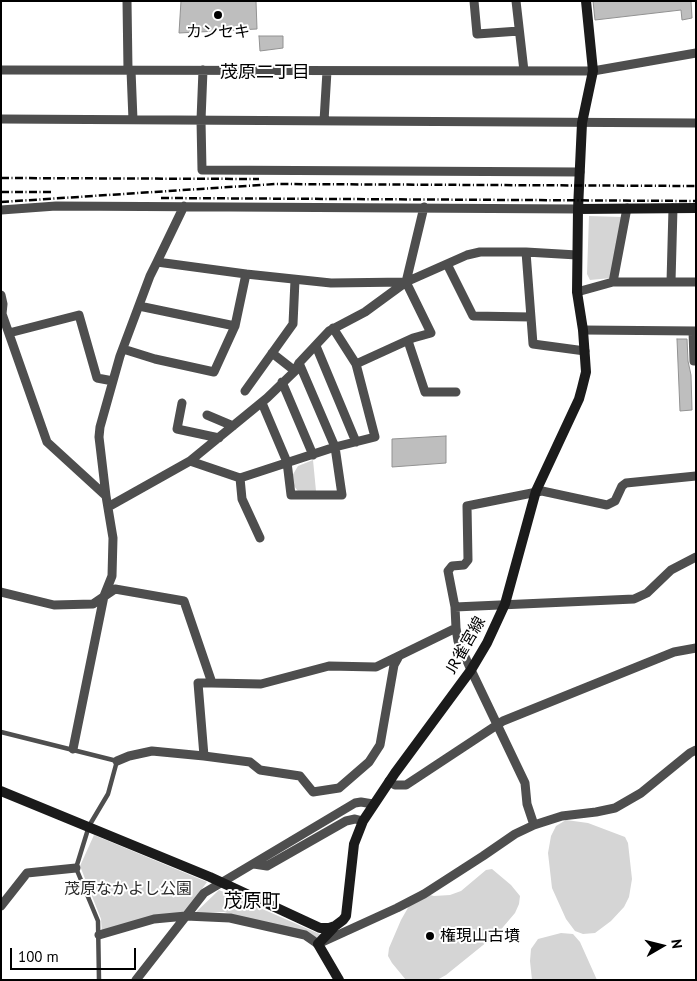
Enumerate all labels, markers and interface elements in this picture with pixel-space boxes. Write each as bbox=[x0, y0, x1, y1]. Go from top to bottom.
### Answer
marker: カンセキ bbox=[212, 9, 224, 21]
place label: カンセキ bbox=[186, 22, 250, 42]
district label: 茂原二丁目 bbox=[220, 62, 310, 84]
street label: JR雀宮線 bbox=[442, 613, 490, 677]
park label: 茂原なかよし公園 bbox=[64, 879, 192, 899]
district label: 茂原町 bbox=[224, 891, 280, 913]
north arrow bbox=[637, 921, 687, 971]
place label: 権現山古墳 bbox=[440, 926, 520, 946]
marker: 権現山古墳 bbox=[424, 930, 436, 942]
scale bar bbox=[12, 938, 139, 970]
text: N bbox=[667, 938, 686, 950]
text: 100 m bbox=[18, 947, 59, 966]

